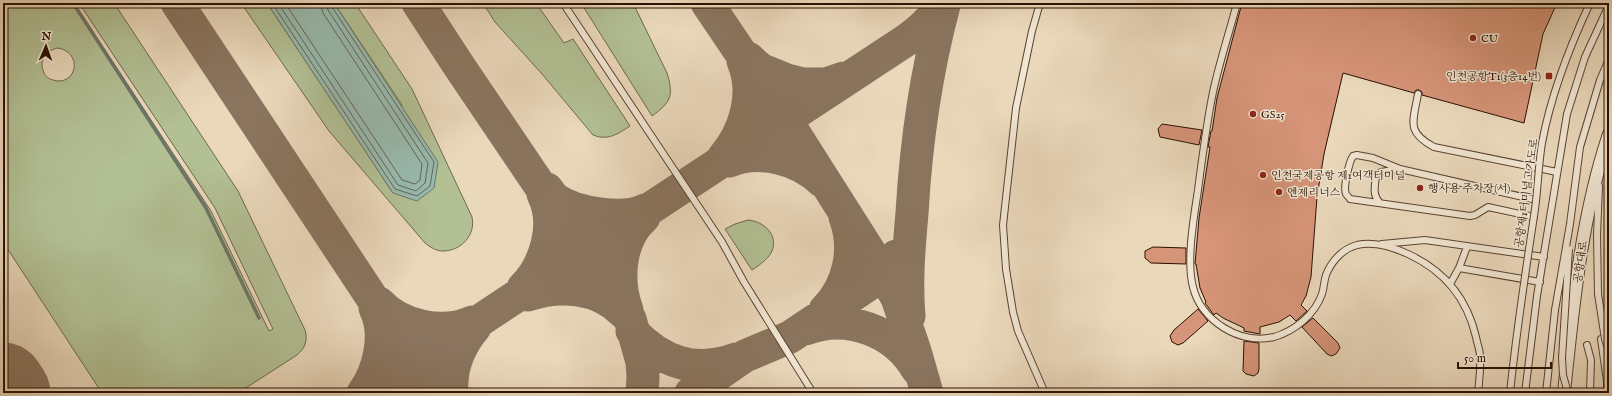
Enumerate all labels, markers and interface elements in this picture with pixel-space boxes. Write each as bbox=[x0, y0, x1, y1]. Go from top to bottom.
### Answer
north arrow bbox=[26, 26, 66, 66]
text: N bbox=[40, 30, 52, 44]
place label: CU bbox=[1481, 32, 1499, 46]
marker: CU bbox=[1468, 33, 1478, 43]
place label: 인천공항T1(3층14번) bbox=[1446, 70, 1541, 84]
marker: 인천공항T1(3층14번) bbox=[1544, 71, 1554, 81]
place label: GS25 bbox=[1261, 108, 1285, 122]
marker: GS25 bbox=[1248, 109, 1258, 119]
street label: 공항제1터미널고가도로 bbox=[1512, 137, 1542, 249]
place label: 인천국제공항 제1여객터미널 bbox=[1271, 169, 1405, 183]
marker: 인천국제공항 제1여객터미널 bbox=[1258, 170, 1268, 180]
place label: 행사용 주차장(서) bbox=[1428, 182, 1511, 196]
marker: 행사용 주차장(서) bbox=[1415, 183, 1425, 193]
place label: 엔제리너스 bbox=[1287, 186, 1341, 200]
marker: 엔제리너스 bbox=[1274, 187, 1284, 197]
street label: 공항대로 bbox=[1571, 240, 1591, 284]
scale bar bbox=[1458, 344, 1551, 370]
text: 50 m bbox=[1464, 351, 1486, 366]

